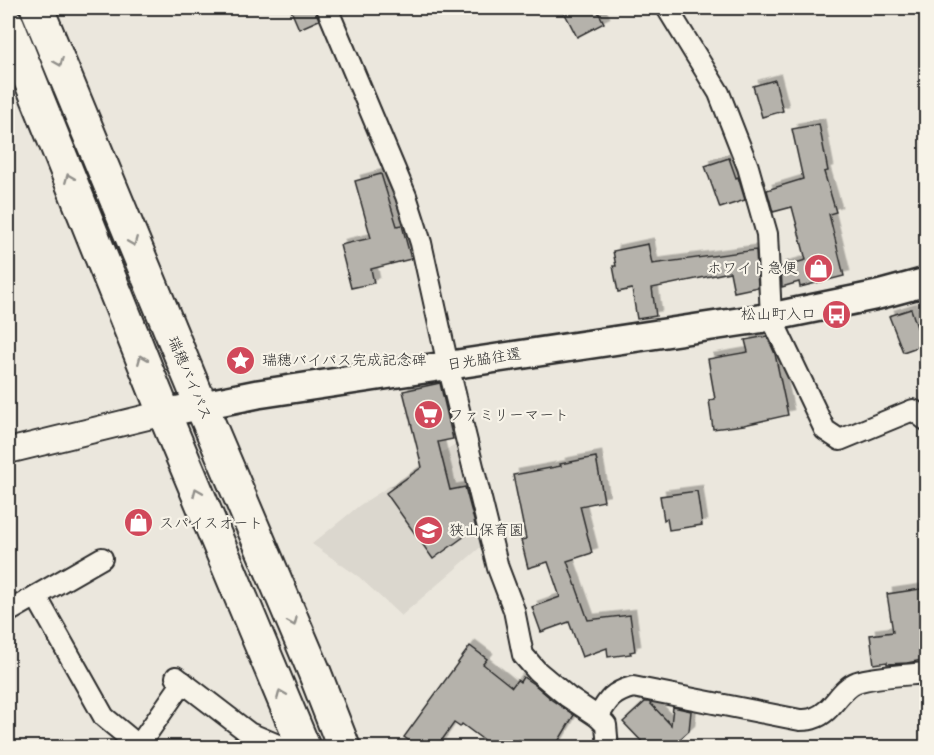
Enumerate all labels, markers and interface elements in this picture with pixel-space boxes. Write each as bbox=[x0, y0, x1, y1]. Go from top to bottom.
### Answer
one-way arrow bbox=[52, 55, 64, 66]
one-way arrow bbox=[64, 173, 76, 184]
one-way arrow bbox=[126, 236, 138, 247]
shop icon: ホワイト急便 bbox=[802, 252, 834, 284]
place label: ホワイト急便 bbox=[707, 257, 798, 277]
bus stop icon: 松山町入口 bbox=[821, 298, 853, 330]
place label: 松山町入口 bbox=[741, 303, 816, 323]
street label: 瑞穂バイパス bbox=[164, 332, 218, 423]
street label: 日光脇往還 bbox=[445, 342, 522, 374]
place icon: 瑞穂バイパス完成記念碑 bbox=[225, 344, 257, 376]
place label: 瑞穂バイパス完成記念碑 bbox=[262, 349, 427, 369]
one-way arrow bbox=[137, 354, 150, 365]
supermarket icon: ファミリーマート bbox=[412, 399, 444, 431]
place label: ファミリーマート bbox=[449, 404, 569, 424]
one-way arrow bbox=[192, 487, 204, 498]
shop icon: スパイスオート bbox=[122, 507, 154, 539]
place label: スパイスオート bbox=[159, 512, 263, 532]
school or university icon: 狭山保育園 bbox=[412, 514, 444, 546]
place label: 狭山保育園 bbox=[449, 519, 524, 539]
one-way arrow bbox=[286, 615, 298, 626]
one-way arrow bbox=[276, 689, 288, 700]

